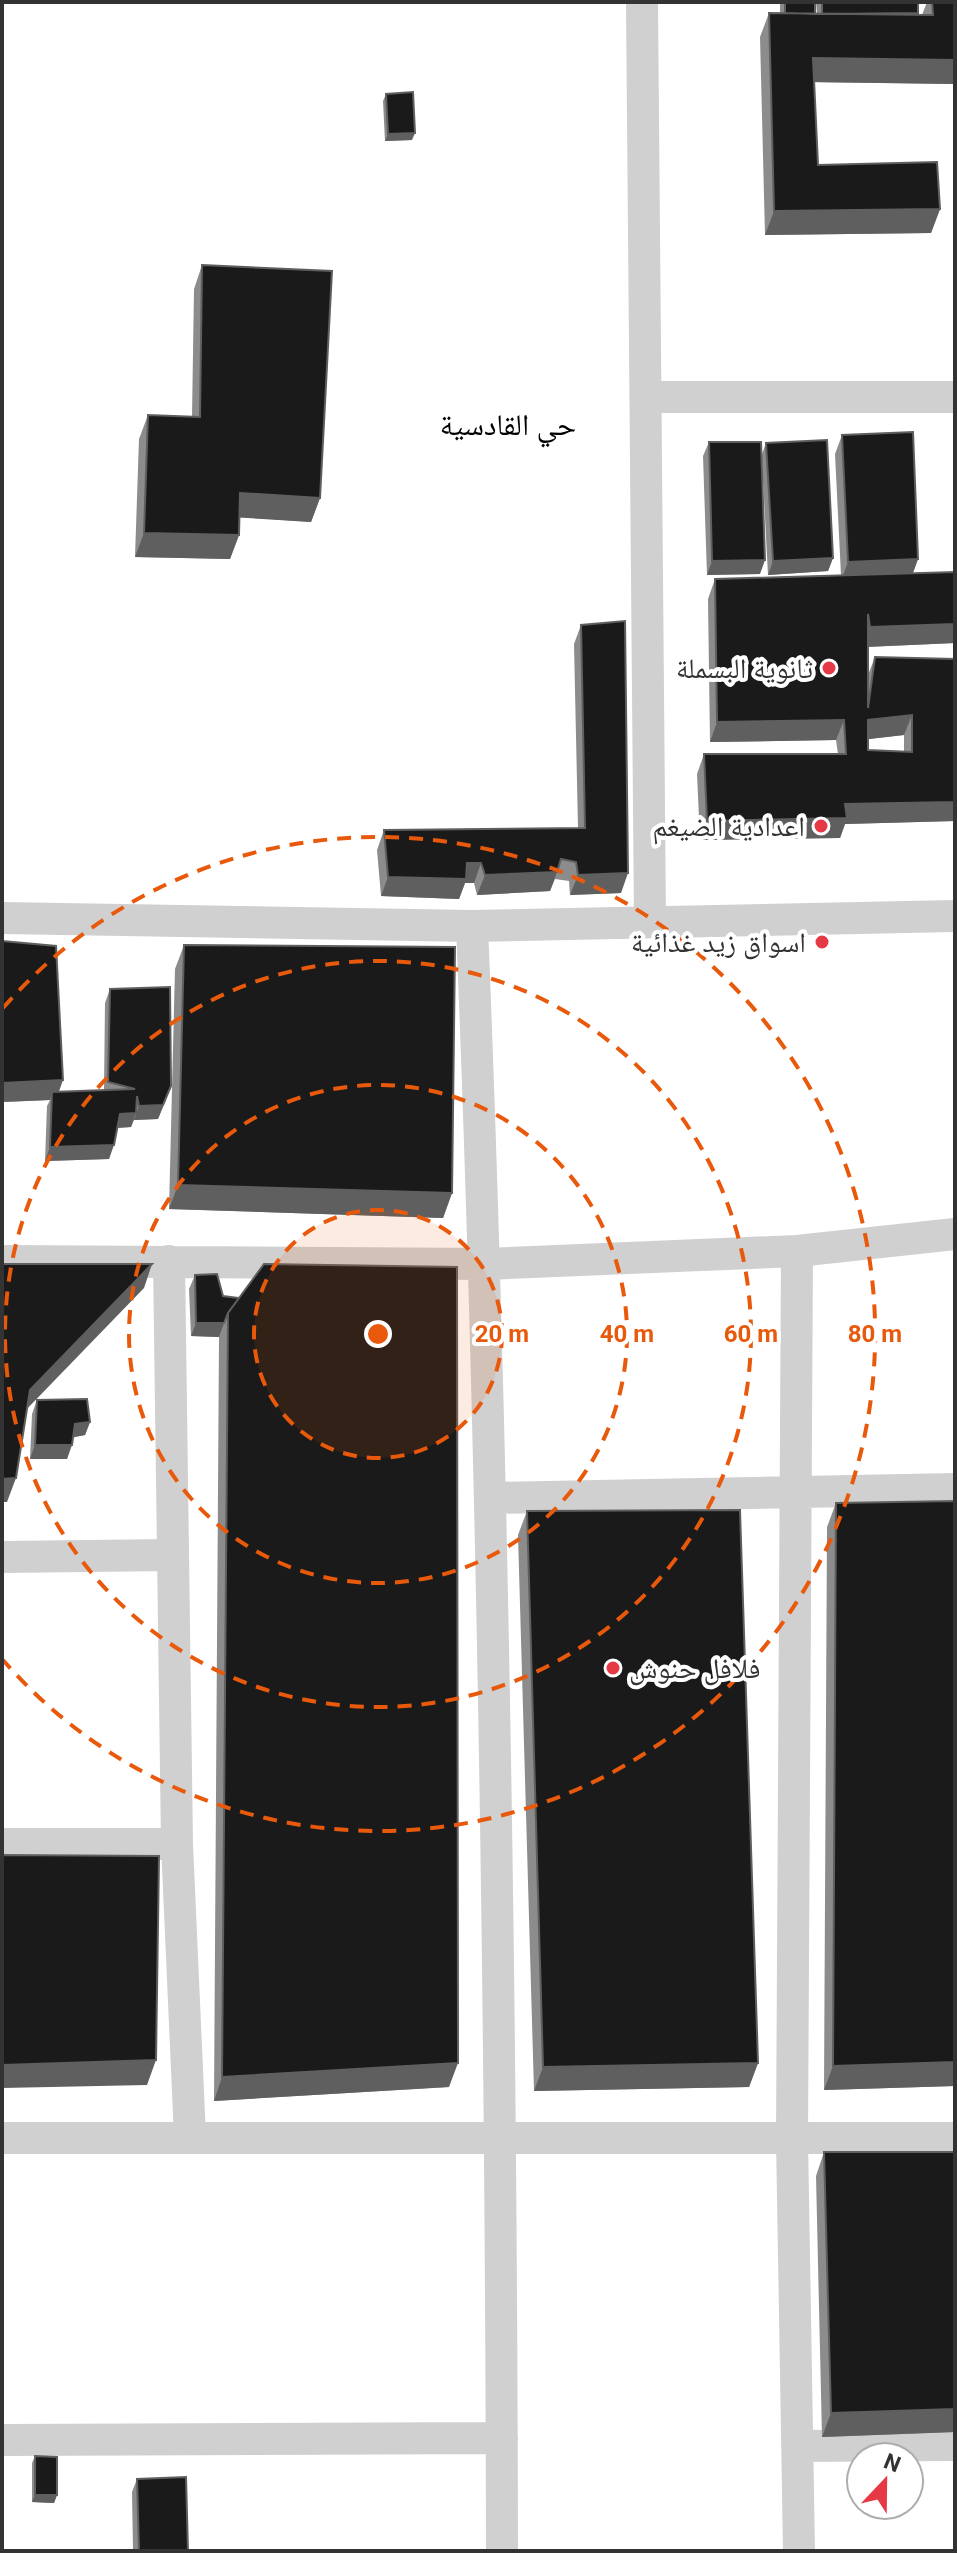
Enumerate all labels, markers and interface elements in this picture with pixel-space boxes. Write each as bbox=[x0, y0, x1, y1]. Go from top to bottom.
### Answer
district label: حي القادسية bbox=[440, 407, 576, 448]
place label: ثانوية البسملة bbox=[676, 652, 813, 685]
marker: ثانوية البسملة bbox=[820, 659, 838, 677]
place label: اعدادية الضيغم bbox=[653, 810, 805, 845]
marker: اعدادية الضيغم bbox=[812, 817, 830, 835]
place label: اسواق زيد غذائية bbox=[631, 926, 806, 960]
marker: اسواق زيد غذائية bbox=[813, 933, 831, 951]
centre of rings bbox=[364, 1320, 392, 1348]
text: 20 m bbox=[475, 1320, 529, 1348]
text: 40 m bbox=[600, 1320, 654, 1348]
text: 60 m bbox=[724, 1320, 778, 1348]
text: 80 m bbox=[848, 1320, 902, 1348]
place label: فلافل حنوش bbox=[629, 1652, 761, 1686]
marker: فلافل حنوش bbox=[604, 1659, 622, 1677]
north arrow bbox=[845, 2441, 925, 2521]
text: N bbox=[880, 2448, 904, 2477]

